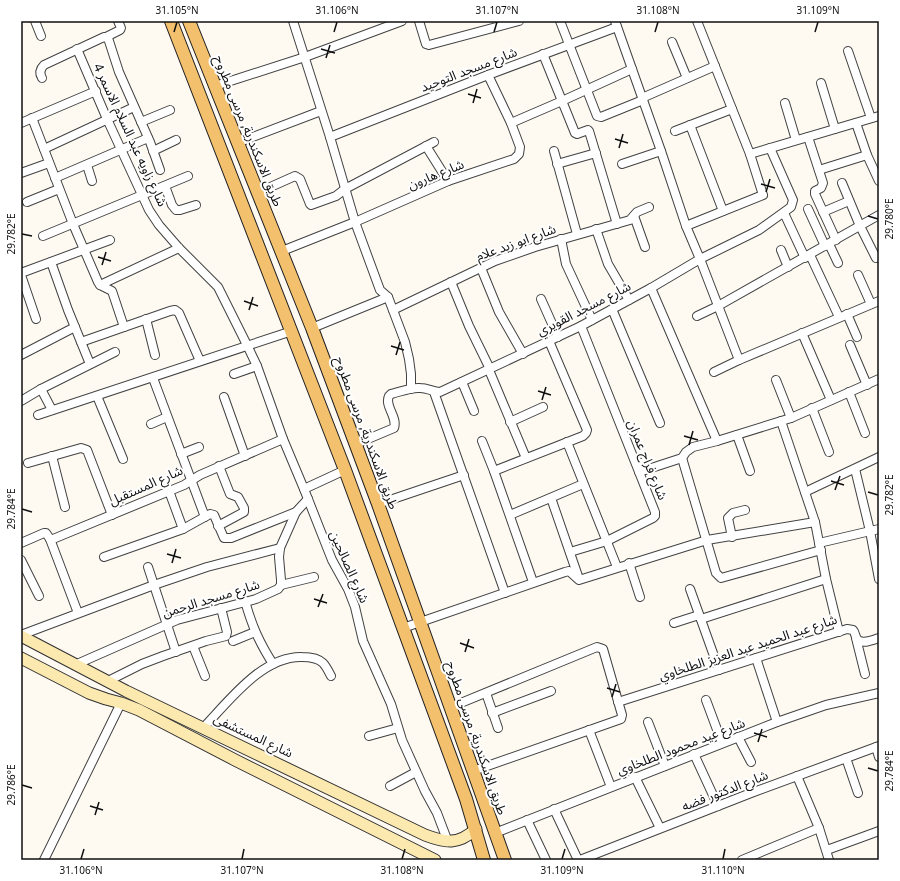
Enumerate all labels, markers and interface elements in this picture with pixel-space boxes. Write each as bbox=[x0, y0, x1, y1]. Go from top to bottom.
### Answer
text: 31.105°N bbox=[155, 0, 199, 21]
text: 31.106°N bbox=[315, 0, 359, 21]
text: 31.107°N bbox=[475, 0, 519, 21]
text: 31.108°N bbox=[636, 0, 680, 21]
text: 31.109°N bbox=[796, 0, 840, 21]
street label: شارع مسجد التوحيد bbox=[416, 39, 522, 101]
street label: طريق الاسكندرية, مرسى مطروح bbox=[205, 51, 291, 211]
street label: شارع زاويه عبد السلام الاسمر 4 bbox=[84, 58, 176, 212]
street label: شارع هارون bbox=[403, 151, 469, 199]
text: 29.780°E bbox=[879, 198, 900, 240]
text: 29.782°E bbox=[1, 213, 22, 255]
street label: شارع ابو زيد علام bbox=[472, 215, 560, 271]
street label: شارع مسجد القويري bbox=[532, 273, 636, 345]
street label: طريق الاسكندرية, مرسى مطروح bbox=[325, 352, 407, 514]
street label: شارع فراج عمران bbox=[618, 415, 676, 505]
street label: شارع المستقبل bbox=[104, 457, 188, 515]
text: 29.782°E bbox=[879, 474, 900, 516]
text: 29.784°E bbox=[1, 488, 22, 530]
street label: شارع الصالحين bbox=[320, 526, 378, 608]
street label: شارع مسجد الرحمن bbox=[159, 571, 263, 627]
street label: شارع عبد الحميد عبد العزيز الطلخاوي bbox=[655, 606, 841, 690]
street label: طريق الاسكندرية, مرسى مطروح bbox=[436, 657, 516, 819]
street label: شارع المستشفى bbox=[208, 705, 298, 767]
street label: شارع عيد محمود الطلخاوي bbox=[612, 710, 750, 784]
text: 29.784°E bbox=[879, 750, 900, 792]
street label: شارع الدكتور فضه bbox=[677, 762, 773, 820]
text: 29.786°E bbox=[1, 764, 22, 806]
text: 31.106°N bbox=[59, 860, 103, 881]
text: 31.107°N bbox=[220, 860, 264, 881]
text: 31.108°N bbox=[380, 860, 424, 881]
text: 31.109°N bbox=[540, 860, 584, 881]
text: 31.110°N bbox=[701, 860, 745, 881]

